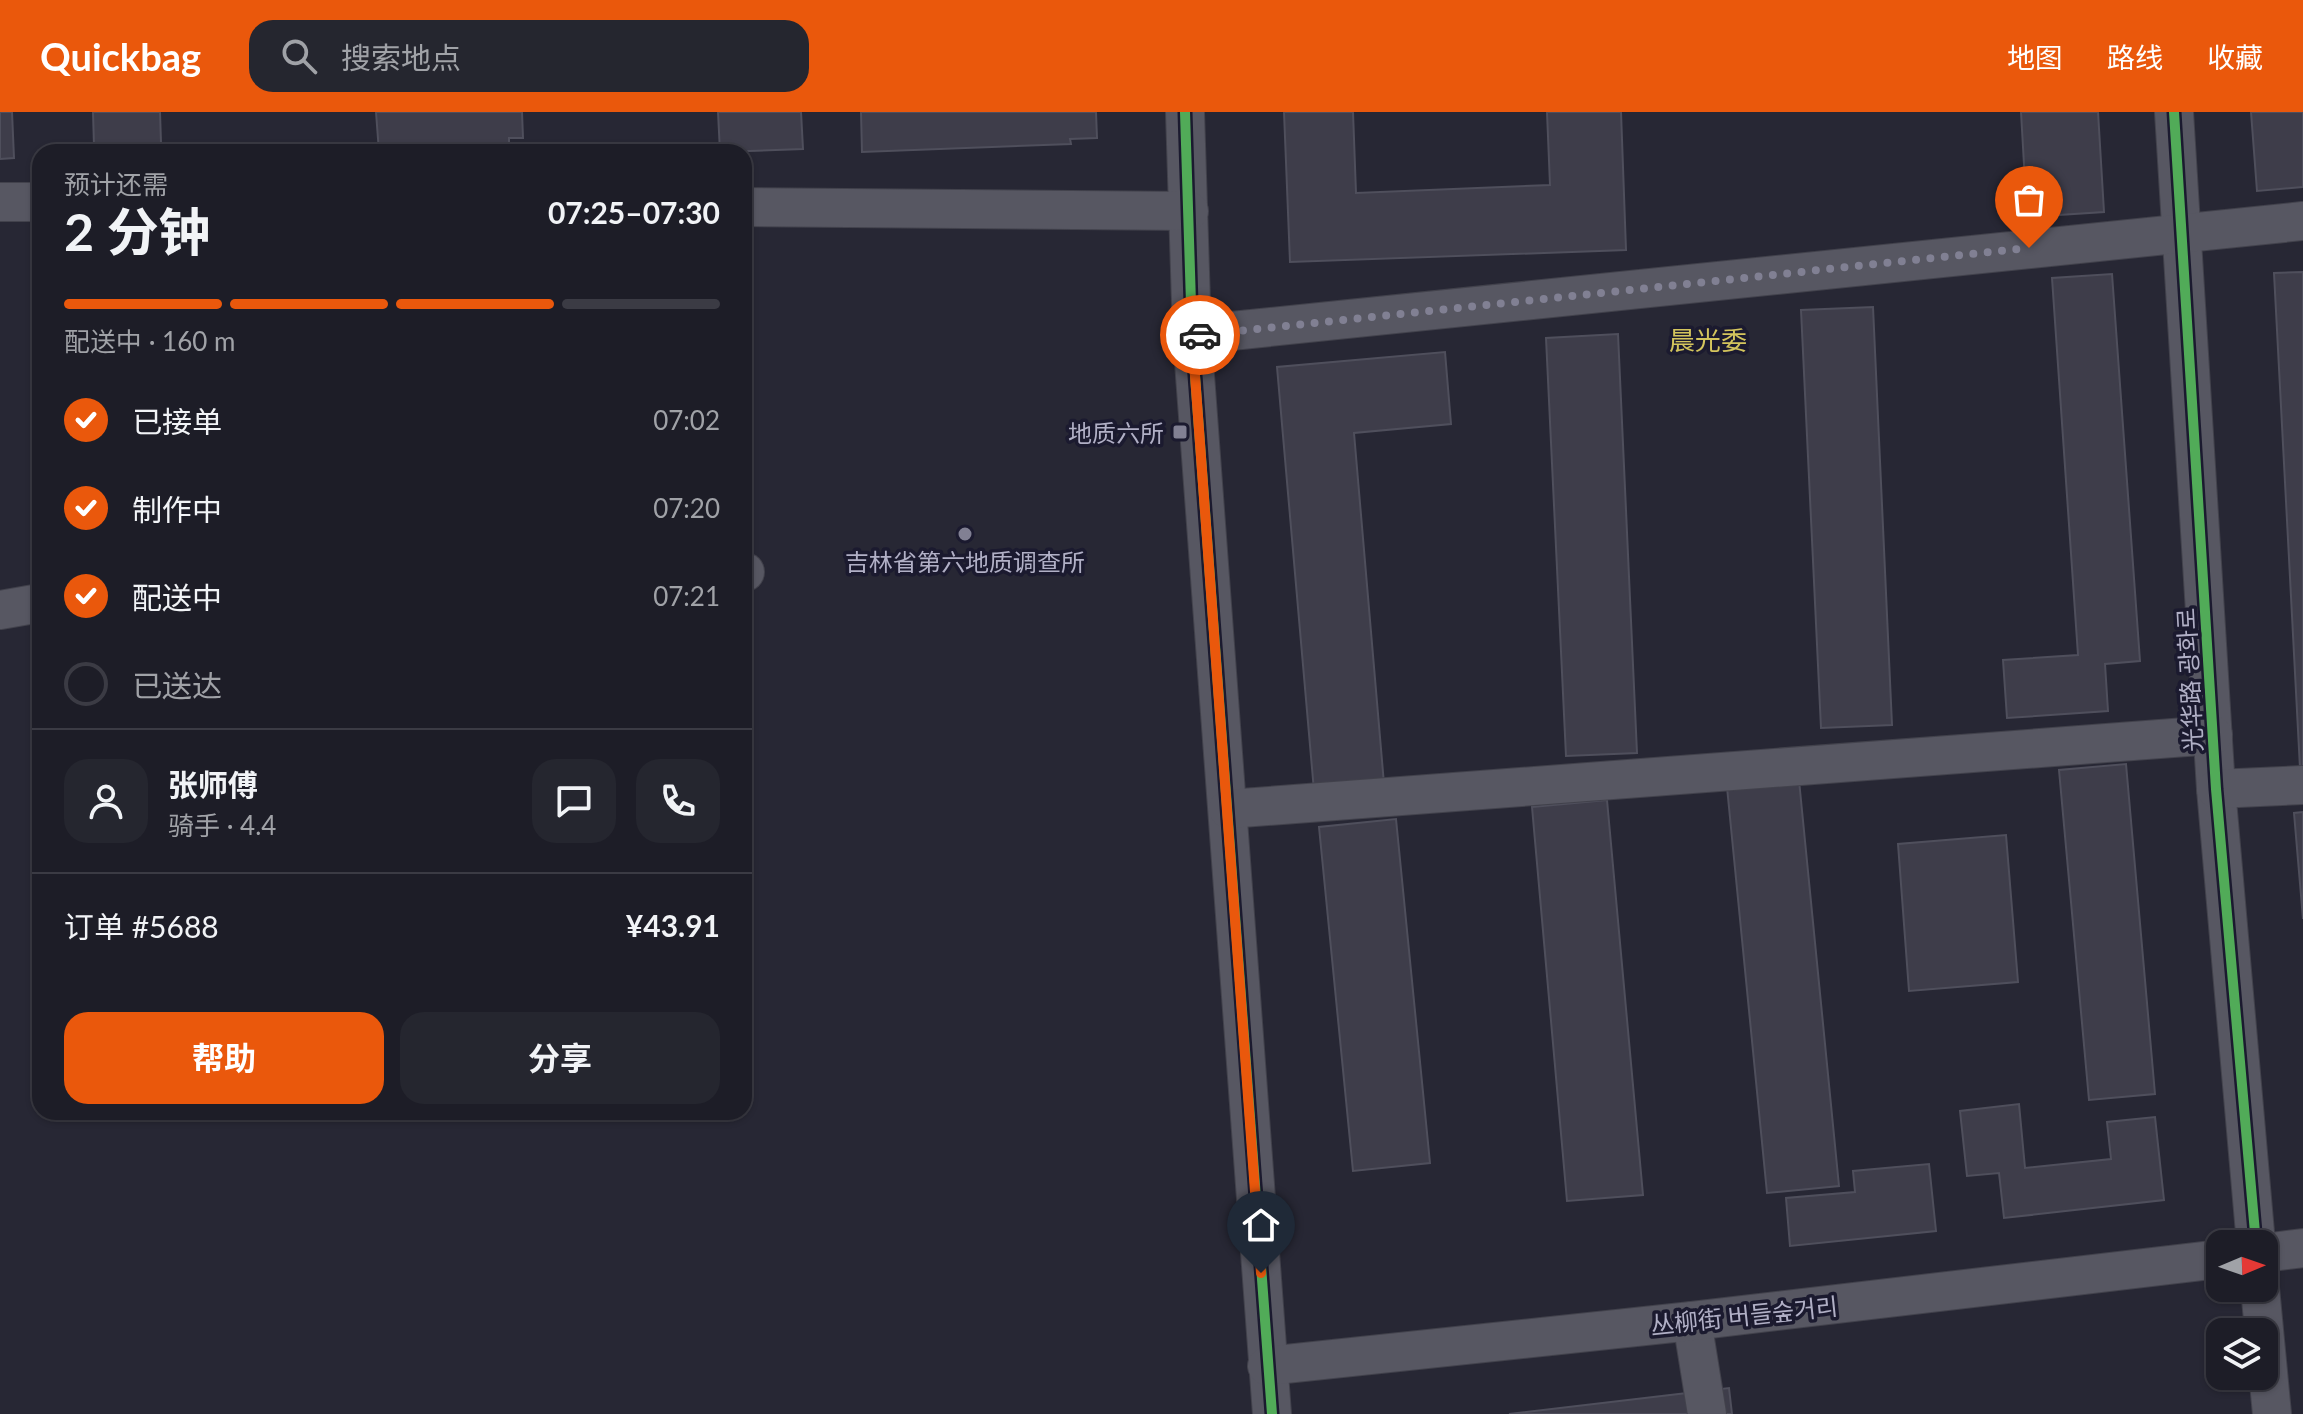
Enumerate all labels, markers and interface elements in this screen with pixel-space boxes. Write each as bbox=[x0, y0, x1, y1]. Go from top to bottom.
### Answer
search box bbox=[249, 20, 809, 92]
text: Quickbag bbox=[40, 33, 201, 79]
icon: search bbox=[277, 34, 321, 78]
text: 搜索地点 bbox=[341, 39, 461, 75]
text: 地图 bbox=[2007, 40, 2063, 74]
text: 路线 bbox=[2107, 40, 2163, 74]
text: 收藏 bbox=[2207, 40, 2263, 74]
pin bbox=[1995, 166, 2063, 248]
text: 预计还需 bbox=[64, 168, 168, 200]
icon: bag bbox=[2007, 178, 2051, 222]
text: 07:25–07:30 bbox=[548, 194, 720, 230]
text: 2 分钟 bbox=[64, 200, 211, 262]
courier bbox=[1160, 295, 1240, 375]
icon: car bbox=[1178, 313, 1222, 357]
district label: 晨光委 bbox=[1669, 324, 1747, 356]
text: 配送中 · 160 m bbox=[64, 325, 235, 357]
icon: check bbox=[64, 398, 108, 442]
text: 已接单 bbox=[132, 403, 222, 439]
text: 07:02 bbox=[653, 404, 720, 436]
place label: 地质六所 bbox=[1068, 418, 1164, 447]
marker: 地质六所 bbox=[1171, 423, 1189, 441]
icon: check bbox=[64, 486, 108, 530]
text: 制作中 bbox=[132, 491, 222, 527]
text: 07:20 bbox=[653, 492, 720, 524]
marker: 吉林省第六地质调查所 bbox=[956, 525, 974, 543]
place label: 吉林省第六地质调查所 bbox=[845, 547, 1085, 576]
icon: check bbox=[64, 574, 108, 618]
text: 配送中 bbox=[132, 579, 222, 615]
text: 07:21 bbox=[653, 580, 720, 612]
street label: 光华路 광화로 bbox=[2171, 607, 2207, 753]
text: 已送达 bbox=[132, 667, 222, 703]
button: person bbox=[64, 759, 148, 843]
button: chat bbox=[532, 759, 616, 843]
button: phone bbox=[636, 759, 720, 843]
text: 张师傅 bbox=[168, 766, 258, 802]
text: 骑手 · 4.4 bbox=[168, 809, 276, 841]
text: ¥43.91 bbox=[626, 907, 720, 943]
text: 订单 #5688 bbox=[64, 908, 219, 944]
button: 帮助 bbox=[64, 1012, 384, 1104]
button: 分享 bbox=[400, 1012, 720, 1104]
pin bbox=[1227, 1191, 1295, 1273]
icon: home bbox=[1239, 1203, 1283, 1247]
north arrow bbox=[2206, 1230, 2278, 1302]
map controls bbox=[2206, 1230, 2278, 1390]
street label: 丛柳街 버들숲거리 bbox=[1649, 1291, 1839, 1339]
button: layers bbox=[2206, 1318, 2278, 1390]

